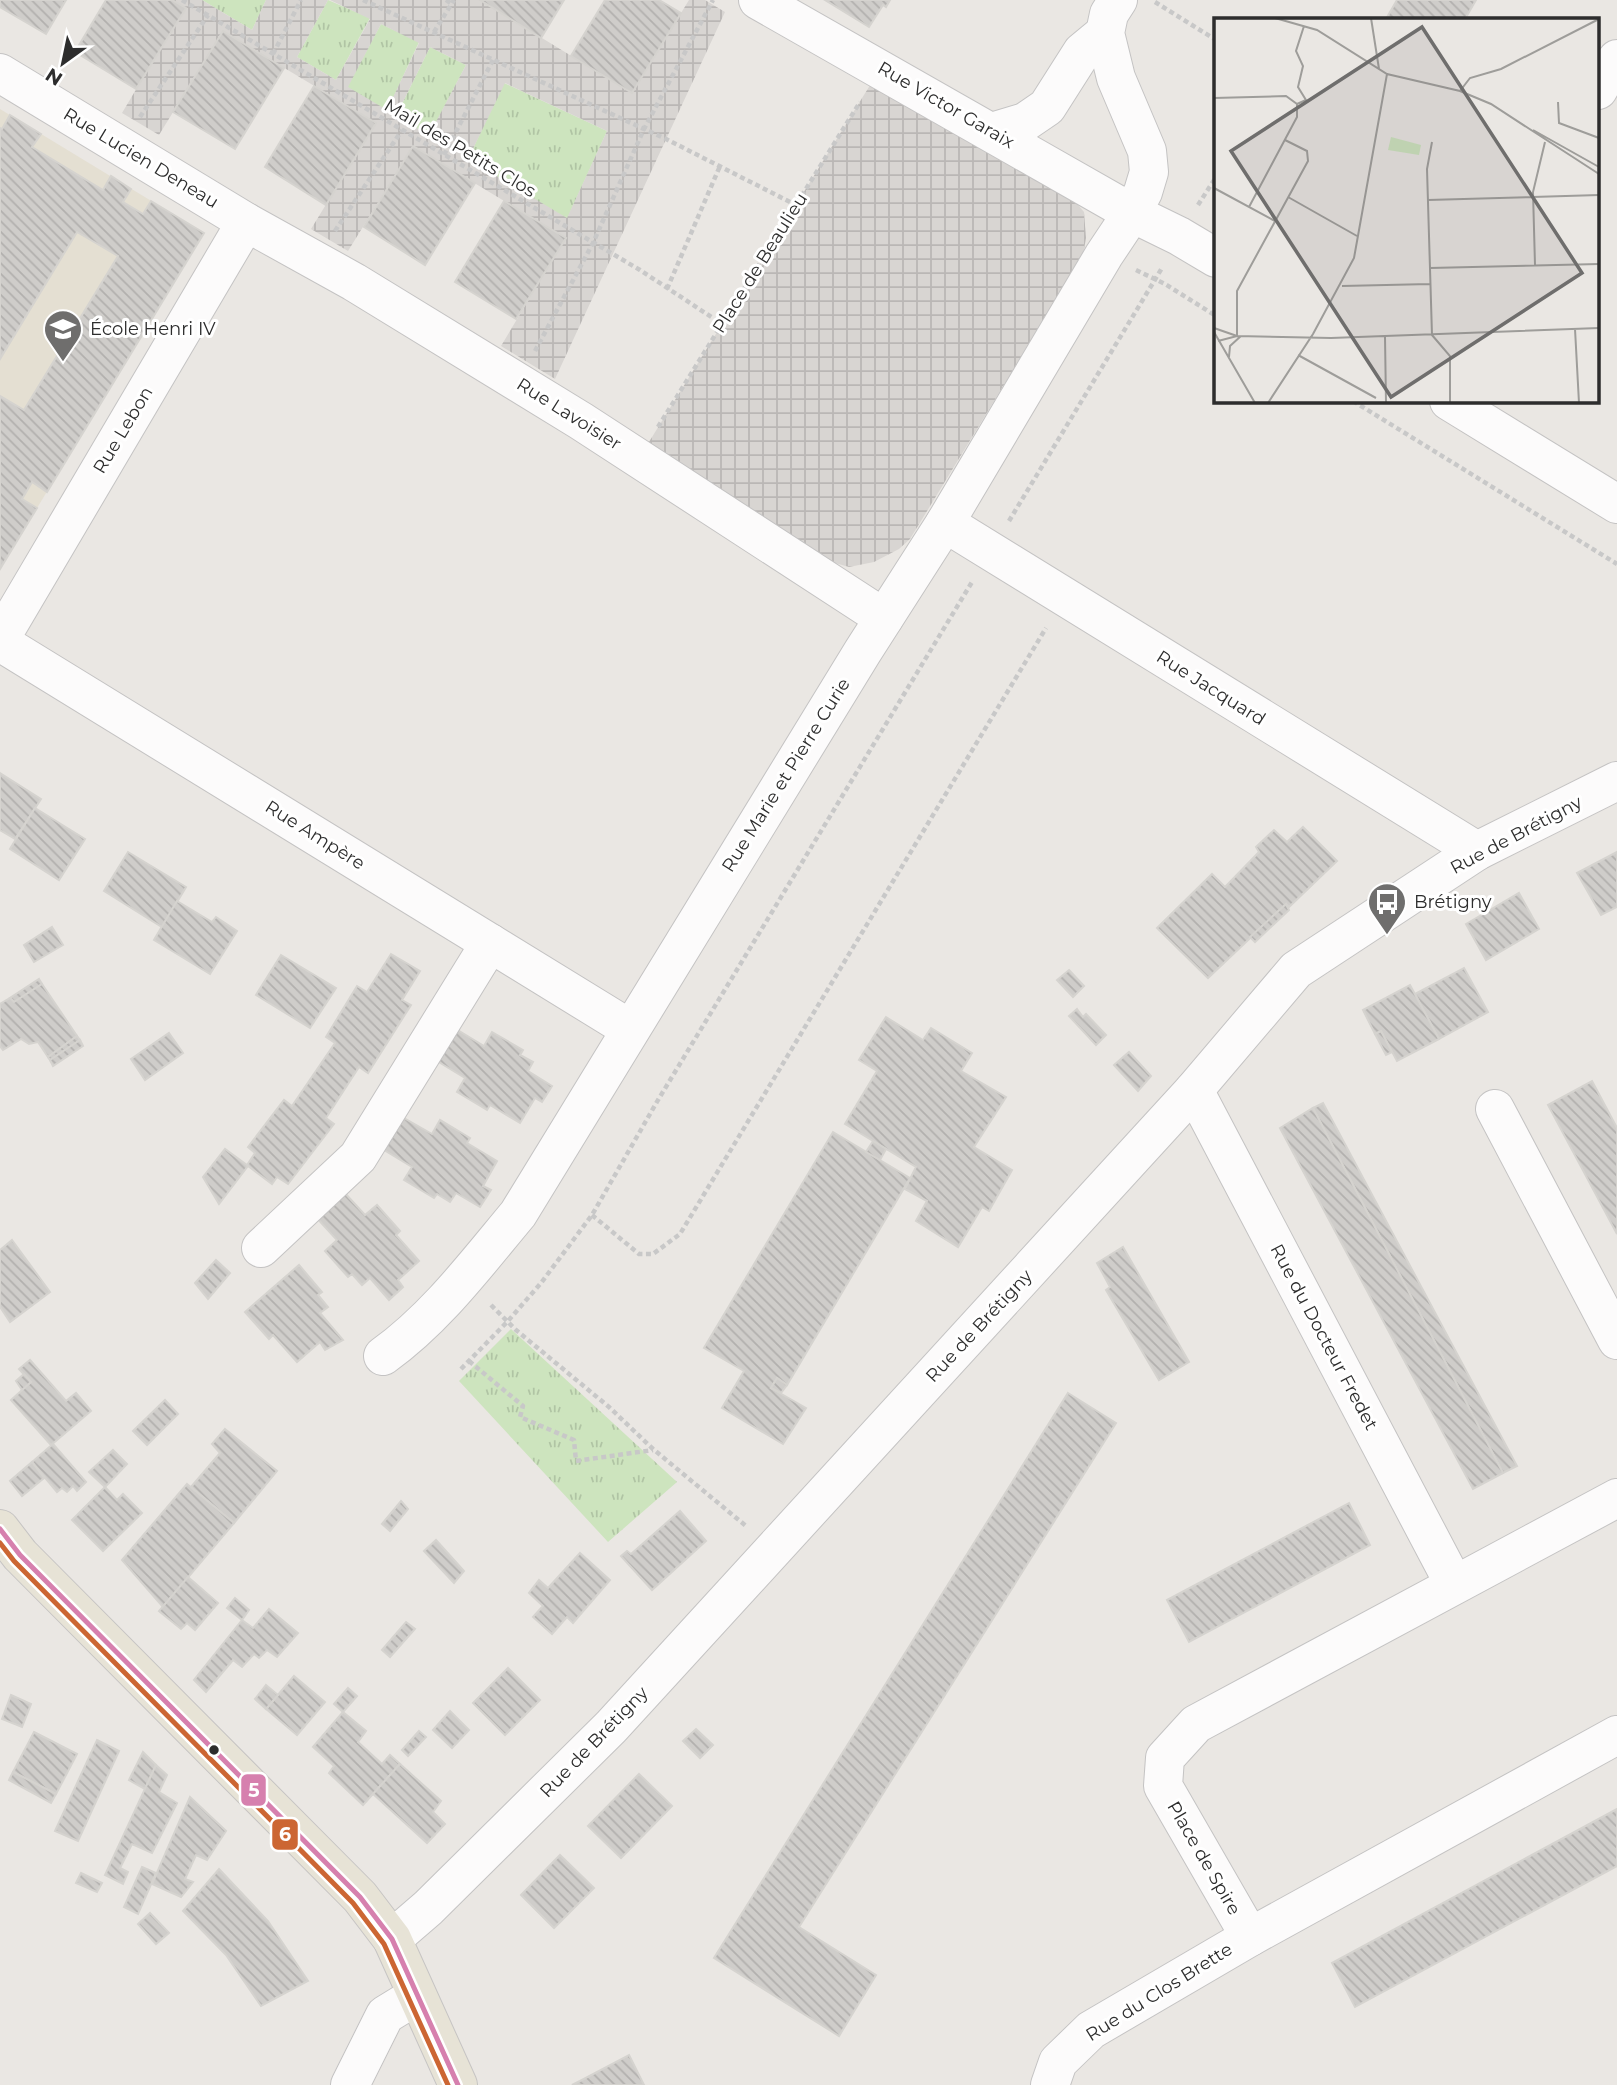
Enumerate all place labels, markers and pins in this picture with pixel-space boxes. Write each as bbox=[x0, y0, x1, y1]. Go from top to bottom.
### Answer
school or university icon: École Henri IV bbox=[42, 308, 84, 363]
place label: École Henri IV bbox=[90, 318, 216, 340]
bus stop icon: Brétigny bbox=[1366, 881, 1408, 936]
place label: Brétigny bbox=[1414, 891, 1492, 913]
unlabelled marker bbox=[207, 1743, 221, 1757]

